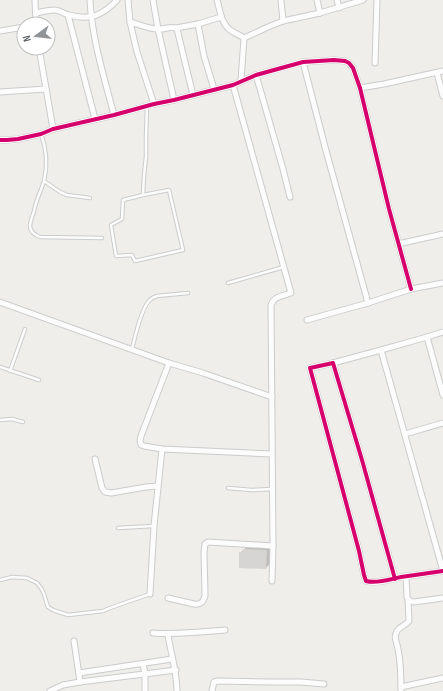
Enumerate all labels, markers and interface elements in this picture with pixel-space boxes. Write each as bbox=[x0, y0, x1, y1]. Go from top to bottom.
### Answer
north arrow bbox=[16, 16, 56, 56]
text: N bbox=[20, 34, 34, 43]

